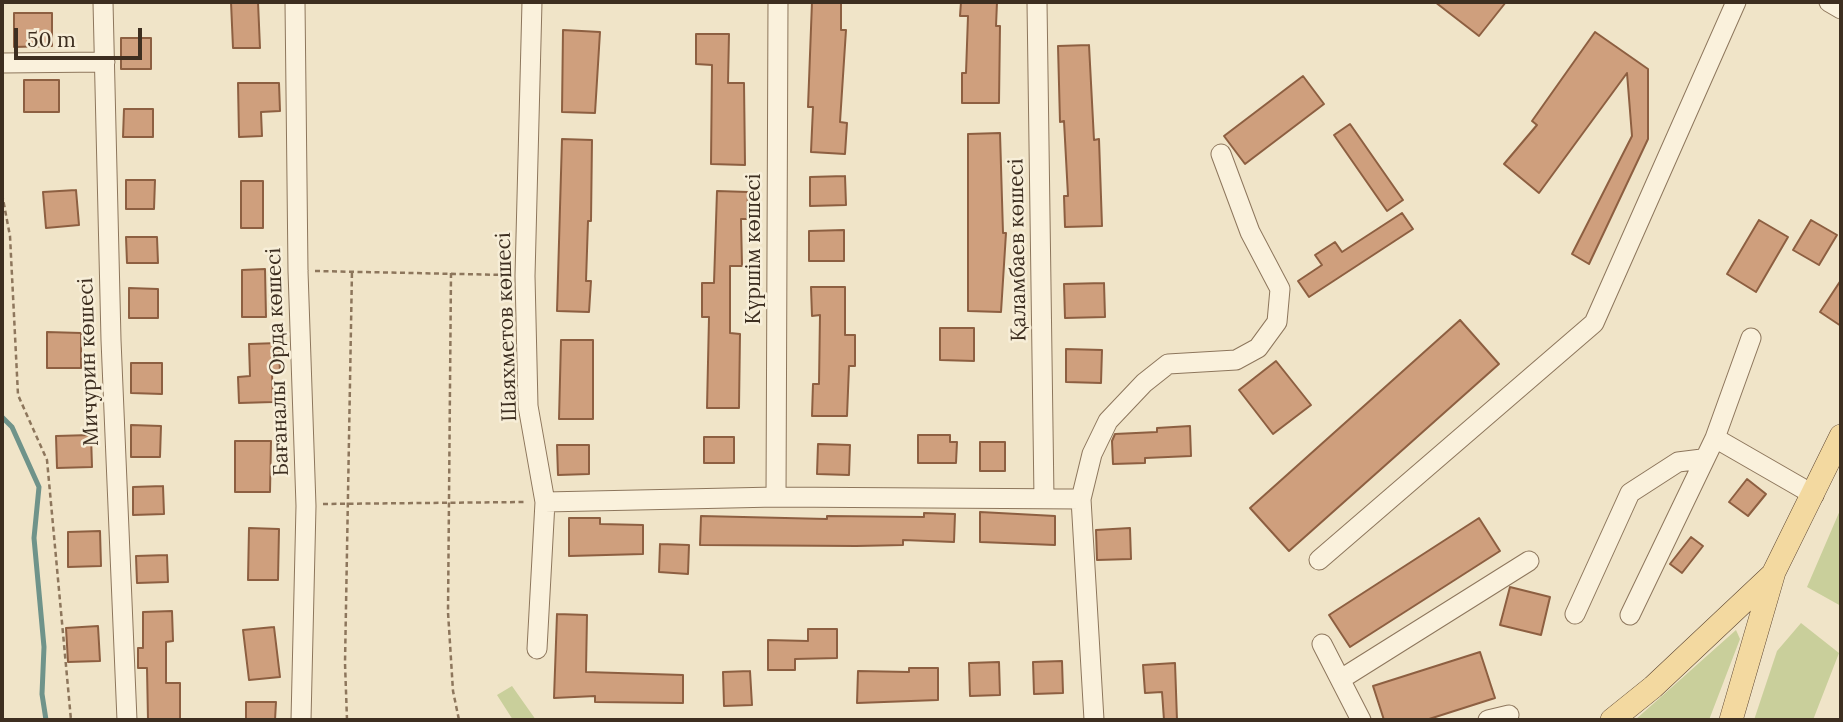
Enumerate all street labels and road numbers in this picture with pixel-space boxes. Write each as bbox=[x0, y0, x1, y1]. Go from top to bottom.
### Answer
street label: Қаламбаев көшесі bbox=[1004, 158, 1032, 342]
street label: Күршім көшесі bbox=[741, 173, 767, 325]
street label: Шаяхметов көшесі bbox=[491, 232, 523, 422]
street label: Бағаналы Орда көшесі bbox=[261, 247, 295, 477]
street label: Мичурин көшесі bbox=[73, 277, 105, 447]

